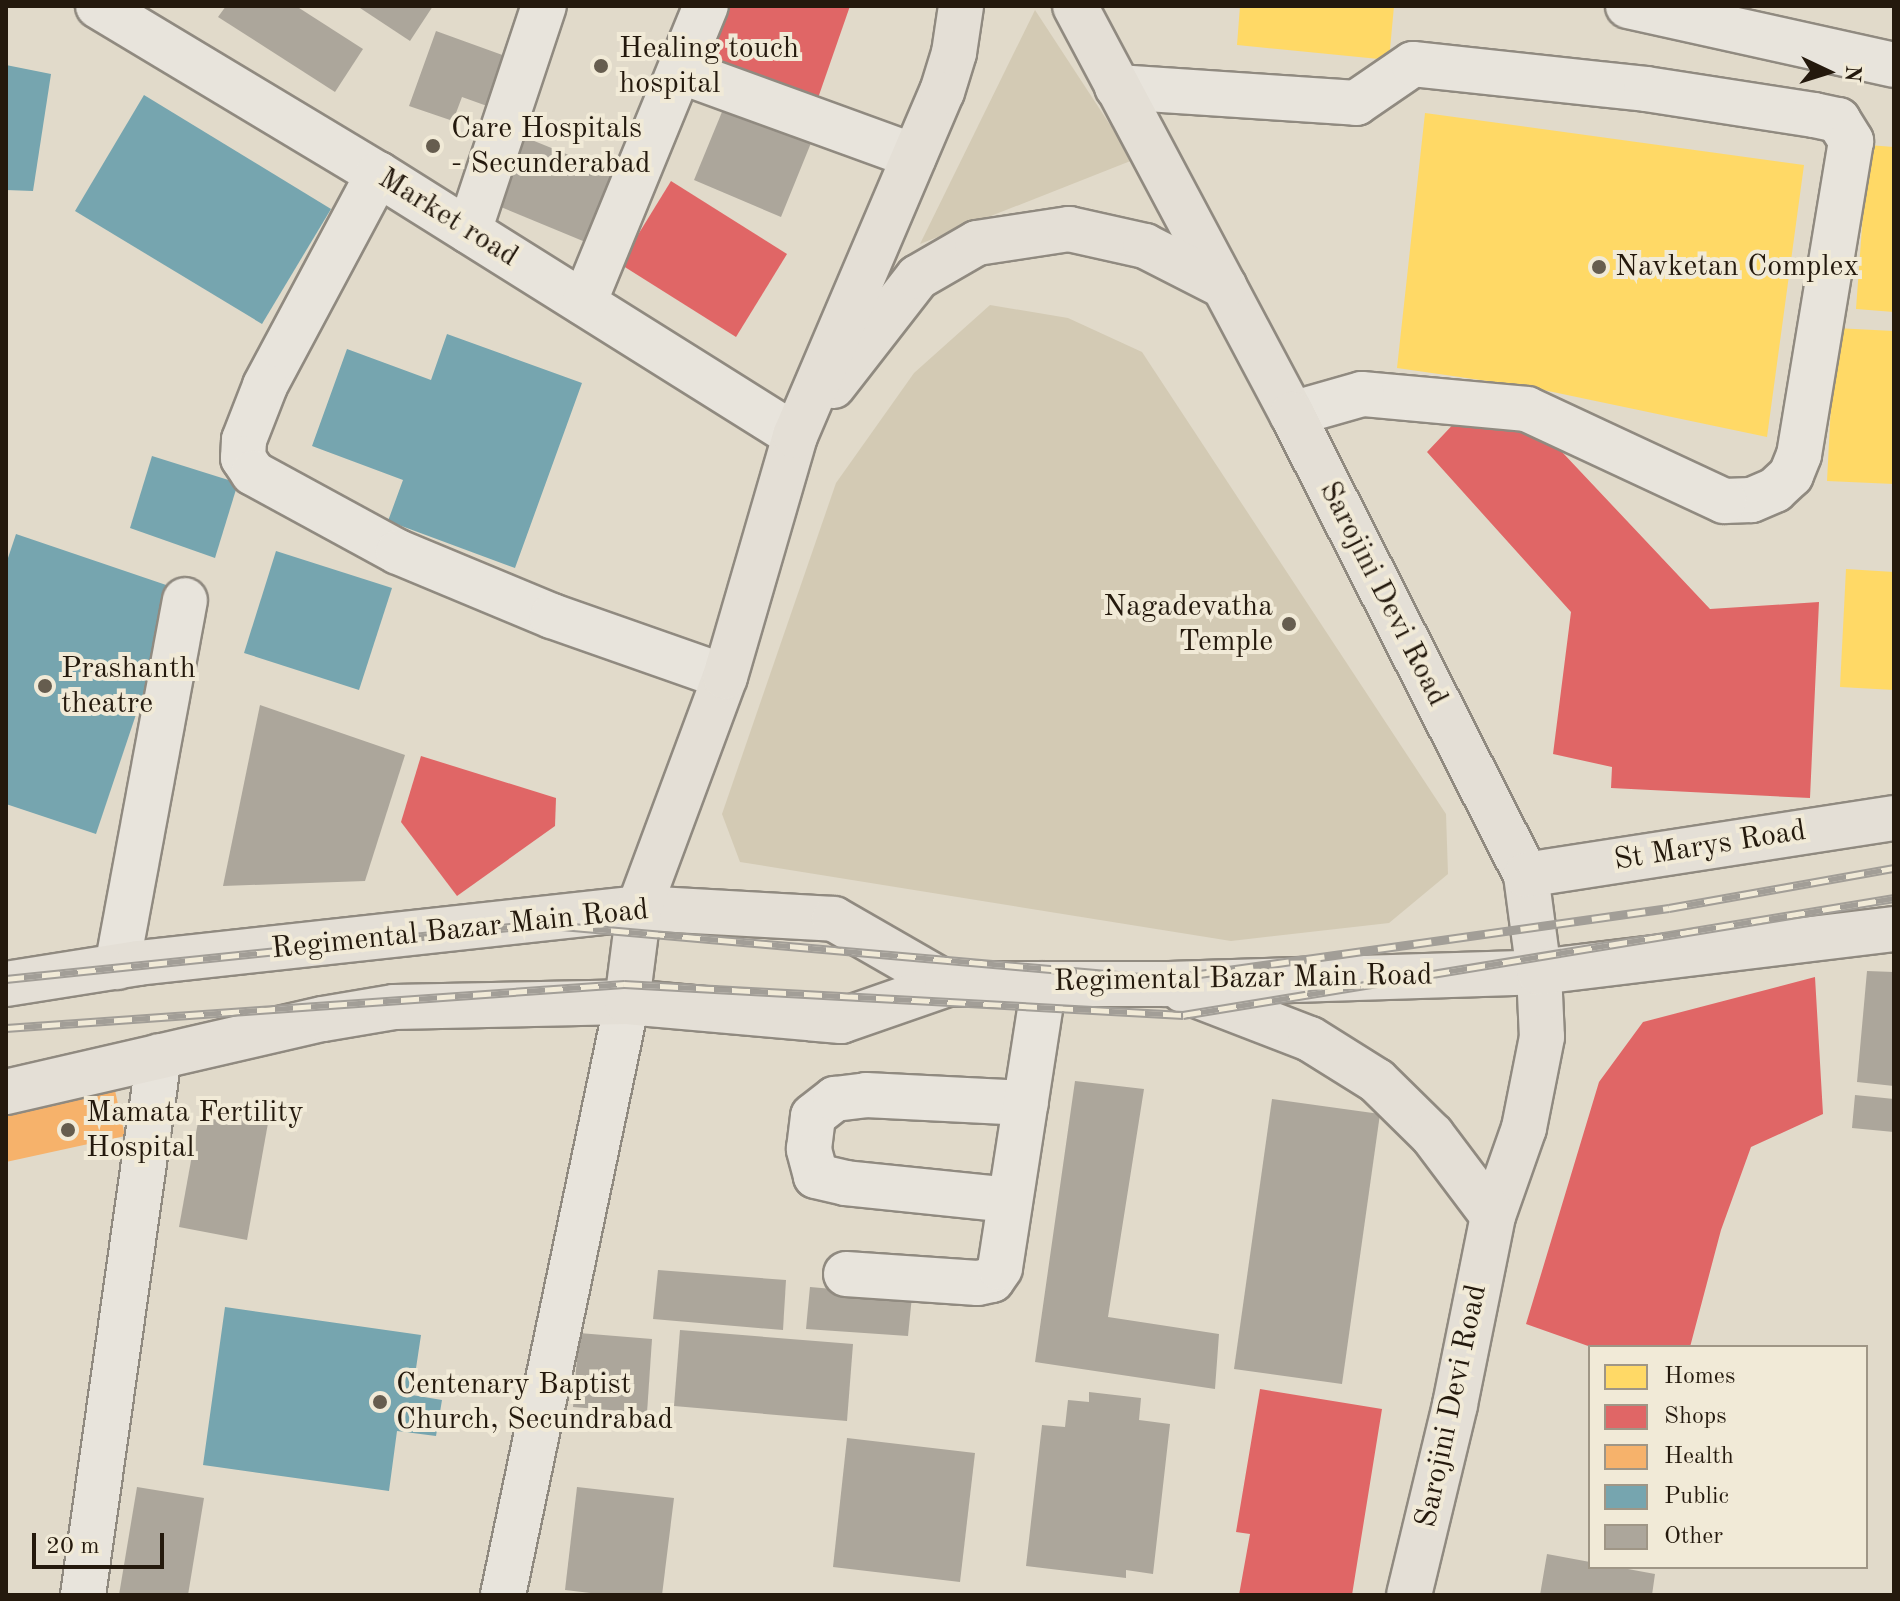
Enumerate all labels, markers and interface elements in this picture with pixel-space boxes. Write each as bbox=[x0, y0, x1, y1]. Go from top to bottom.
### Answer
place label: Healing touch hospital bbox=[619, 31, 799, 102]
north arrow bbox=[1788, 32, 1868, 112]
marker: Healing touch hospital bbox=[590, 55, 612, 77]
text: N bbox=[1840, 65, 1864, 83]
place label: Care Hospitals - Secunderabad bbox=[451, 111, 651, 182]
marker: Care Hospitals - Secunderabad bbox=[422, 135, 444, 157]
street label: Market road bbox=[371, 161, 525, 275]
place label: Navketan Complex bbox=[1615, 249, 1859, 285]
marker: Navketan Complex bbox=[1590, 258, 1608, 276]
street label: Sarojini Devi Road bbox=[1311, 476, 1455, 712]
place label: Nagadevatha Temple bbox=[1103, 589, 1273, 660]
marker: Nagadevatha Temple bbox=[1280, 615, 1298, 633]
place label: Prashanth theatre bbox=[61, 651, 196, 722]
marker: Prashanth theatre bbox=[36, 677, 54, 695]
street label: St Marys Road bbox=[1611, 813, 1809, 879]
street label: Regimental Bazar Main Road bbox=[270, 892, 650, 968]
street label: Regimental Bazar Main Road bbox=[1053, 958, 1433, 1000]
place label: Mamata Fertility Hospital bbox=[86, 1095, 304, 1166]
marker: Mamata Fertility Hospital bbox=[57, 1119, 79, 1141]
street label: Sarojini Devi Road bbox=[1409, 1281, 1495, 1531]
legend bbox=[1588, 1345, 1868, 1569]
text: Homes bbox=[1664, 1365, 1735, 1389]
place label: Centenary Baptist Church, Secundrabad bbox=[396, 1367, 673, 1438]
marker: Centenary Baptist Church, Secundrabad bbox=[371, 1393, 389, 1411]
text: Shops bbox=[1664, 1405, 1727, 1429]
text: Health bbox=[1664, 1445, 1734, 1469]
text: Public bbox=[1664, 1485, 1729, 1509]
scale bar bbox=[36, 1517, 168, 1567]
text: Other bbox=[1664, 1525, 1723, 1549]
text: 20 m bbox=[46, 1535, 100, 1559]

